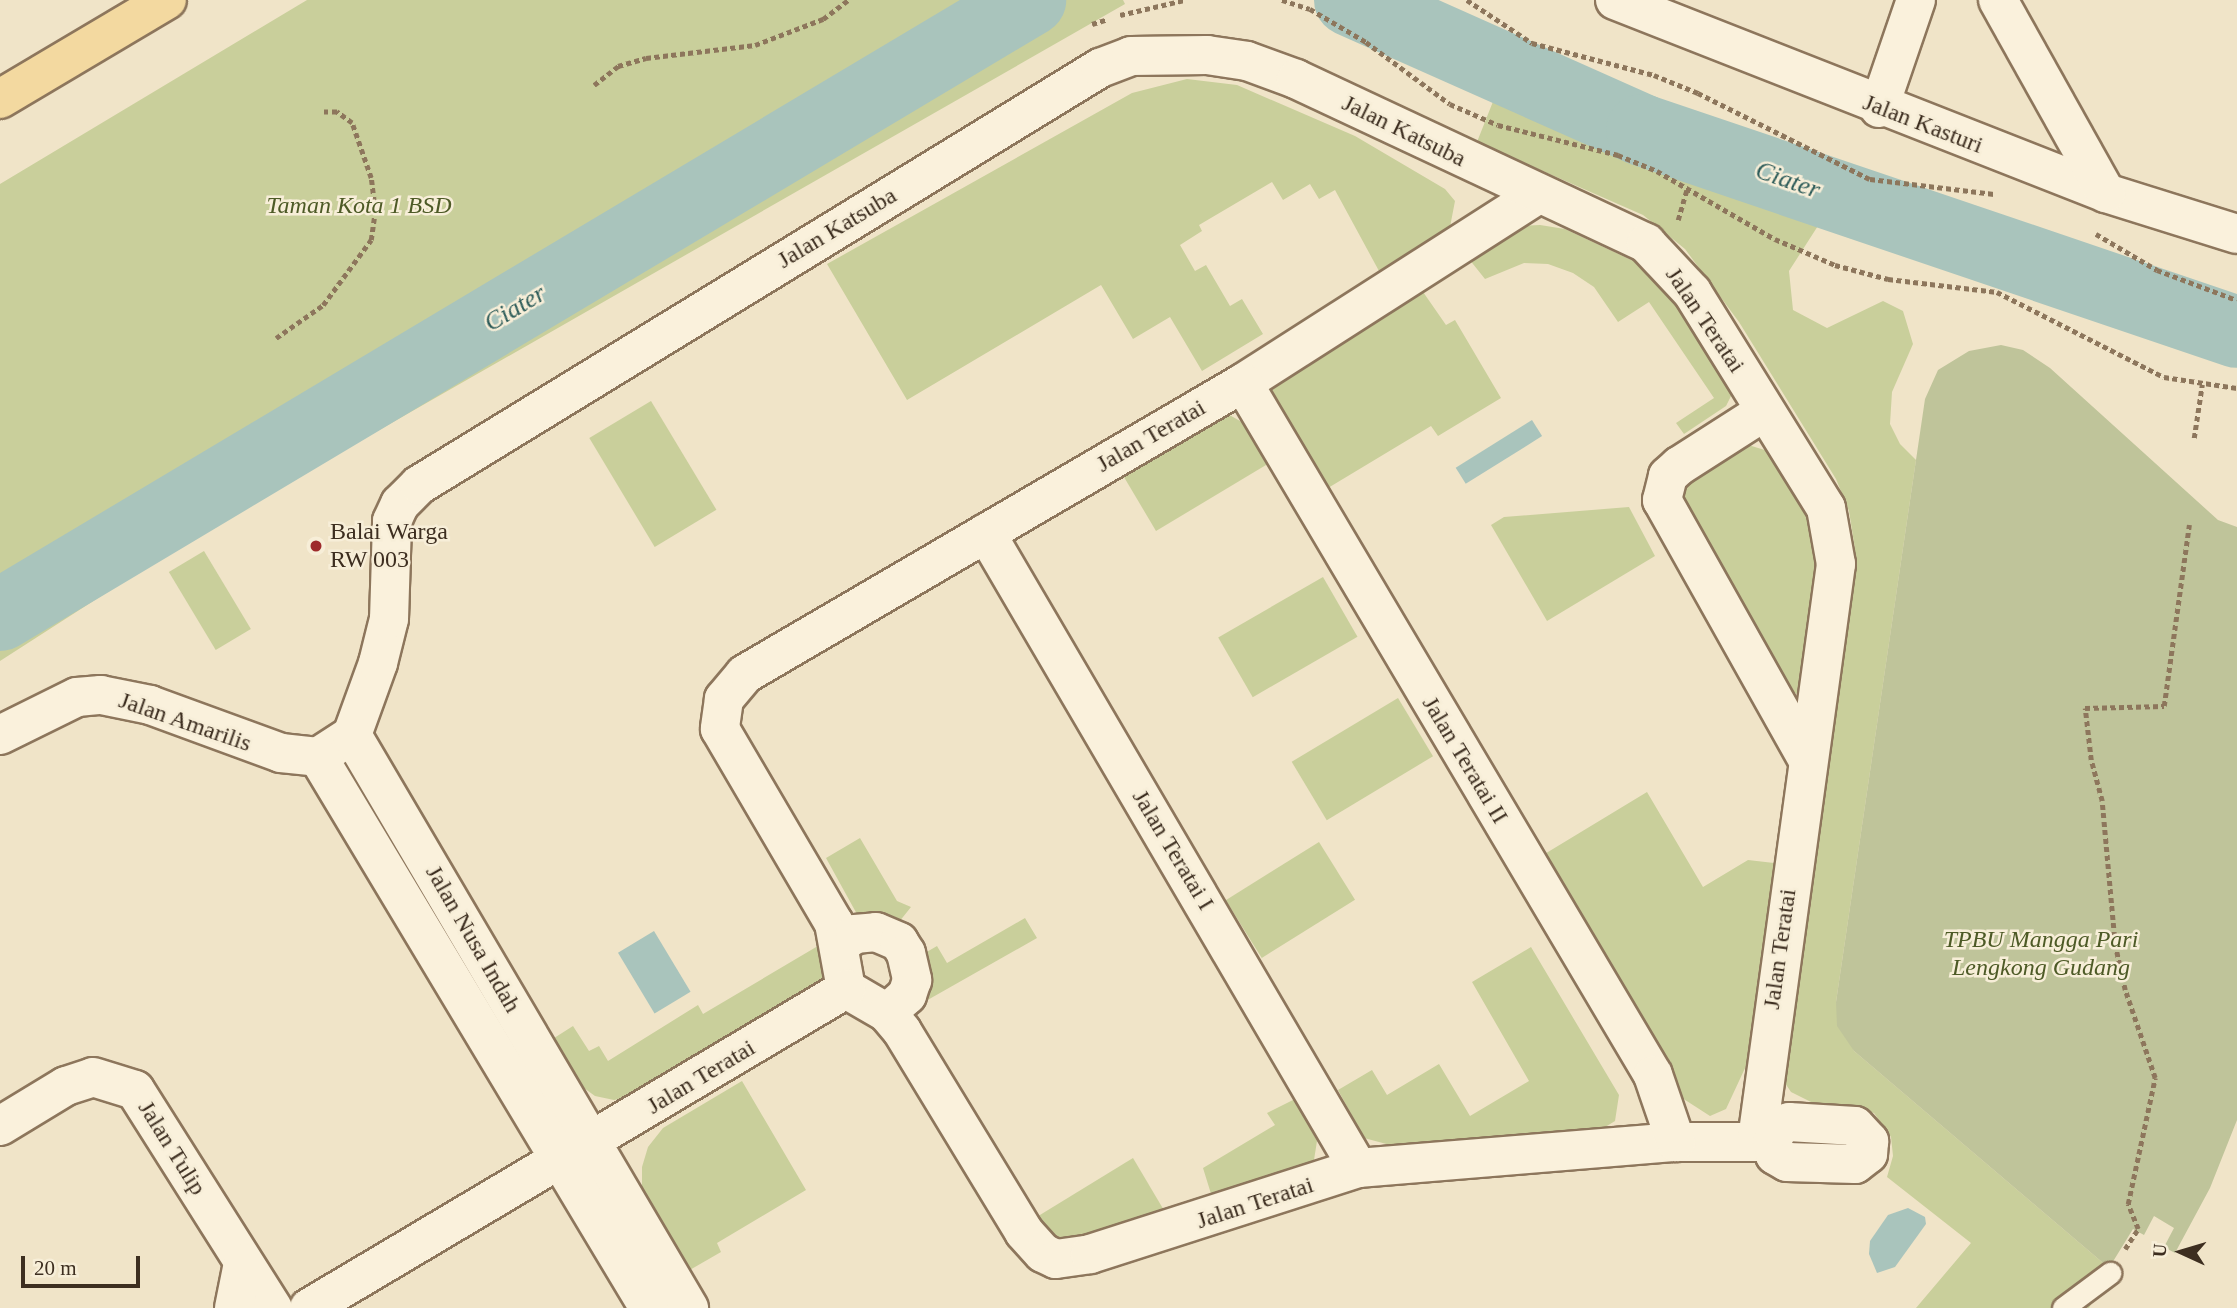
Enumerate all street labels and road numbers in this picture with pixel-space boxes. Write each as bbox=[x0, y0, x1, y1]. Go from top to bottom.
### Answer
street label: Jalan Kasturi bbox=[1859, 88, 1987, 160]
street label: Jalan Katsuba bbox=[1337, 89, 1471, 173]
street label: Jalan Katsuba bbox=[772, 181, 902, 275]
street label: Jalan Teratai bbox=[1659, 262, 1751, 378]
street label: Jalan Teratai bbox=[1091, 393, 1211, 479]
street label: Jalan Amarilis bbox=[114, 686, 256, 758]
street label: Jalan Teratai II bbox=[1416, 691, 1514, 829]
street label: Jalan Teratai I bbox=[1126, 784, 1220, 916]
street label: Jalan Nusa Indah bbox=[419, 860, 527, 1018]
street label: Jalan Teratai bbox=[1757, 887, 1803, 1011]
street label: Jalan Teratai bbox=[641, 1033, 761, 1121]
street label: Jalan Tulip bbox=[132, 1095, 212, 1201]
street label: Jalan Teratai bbox=[1193, 1171, 1317, 1235]

